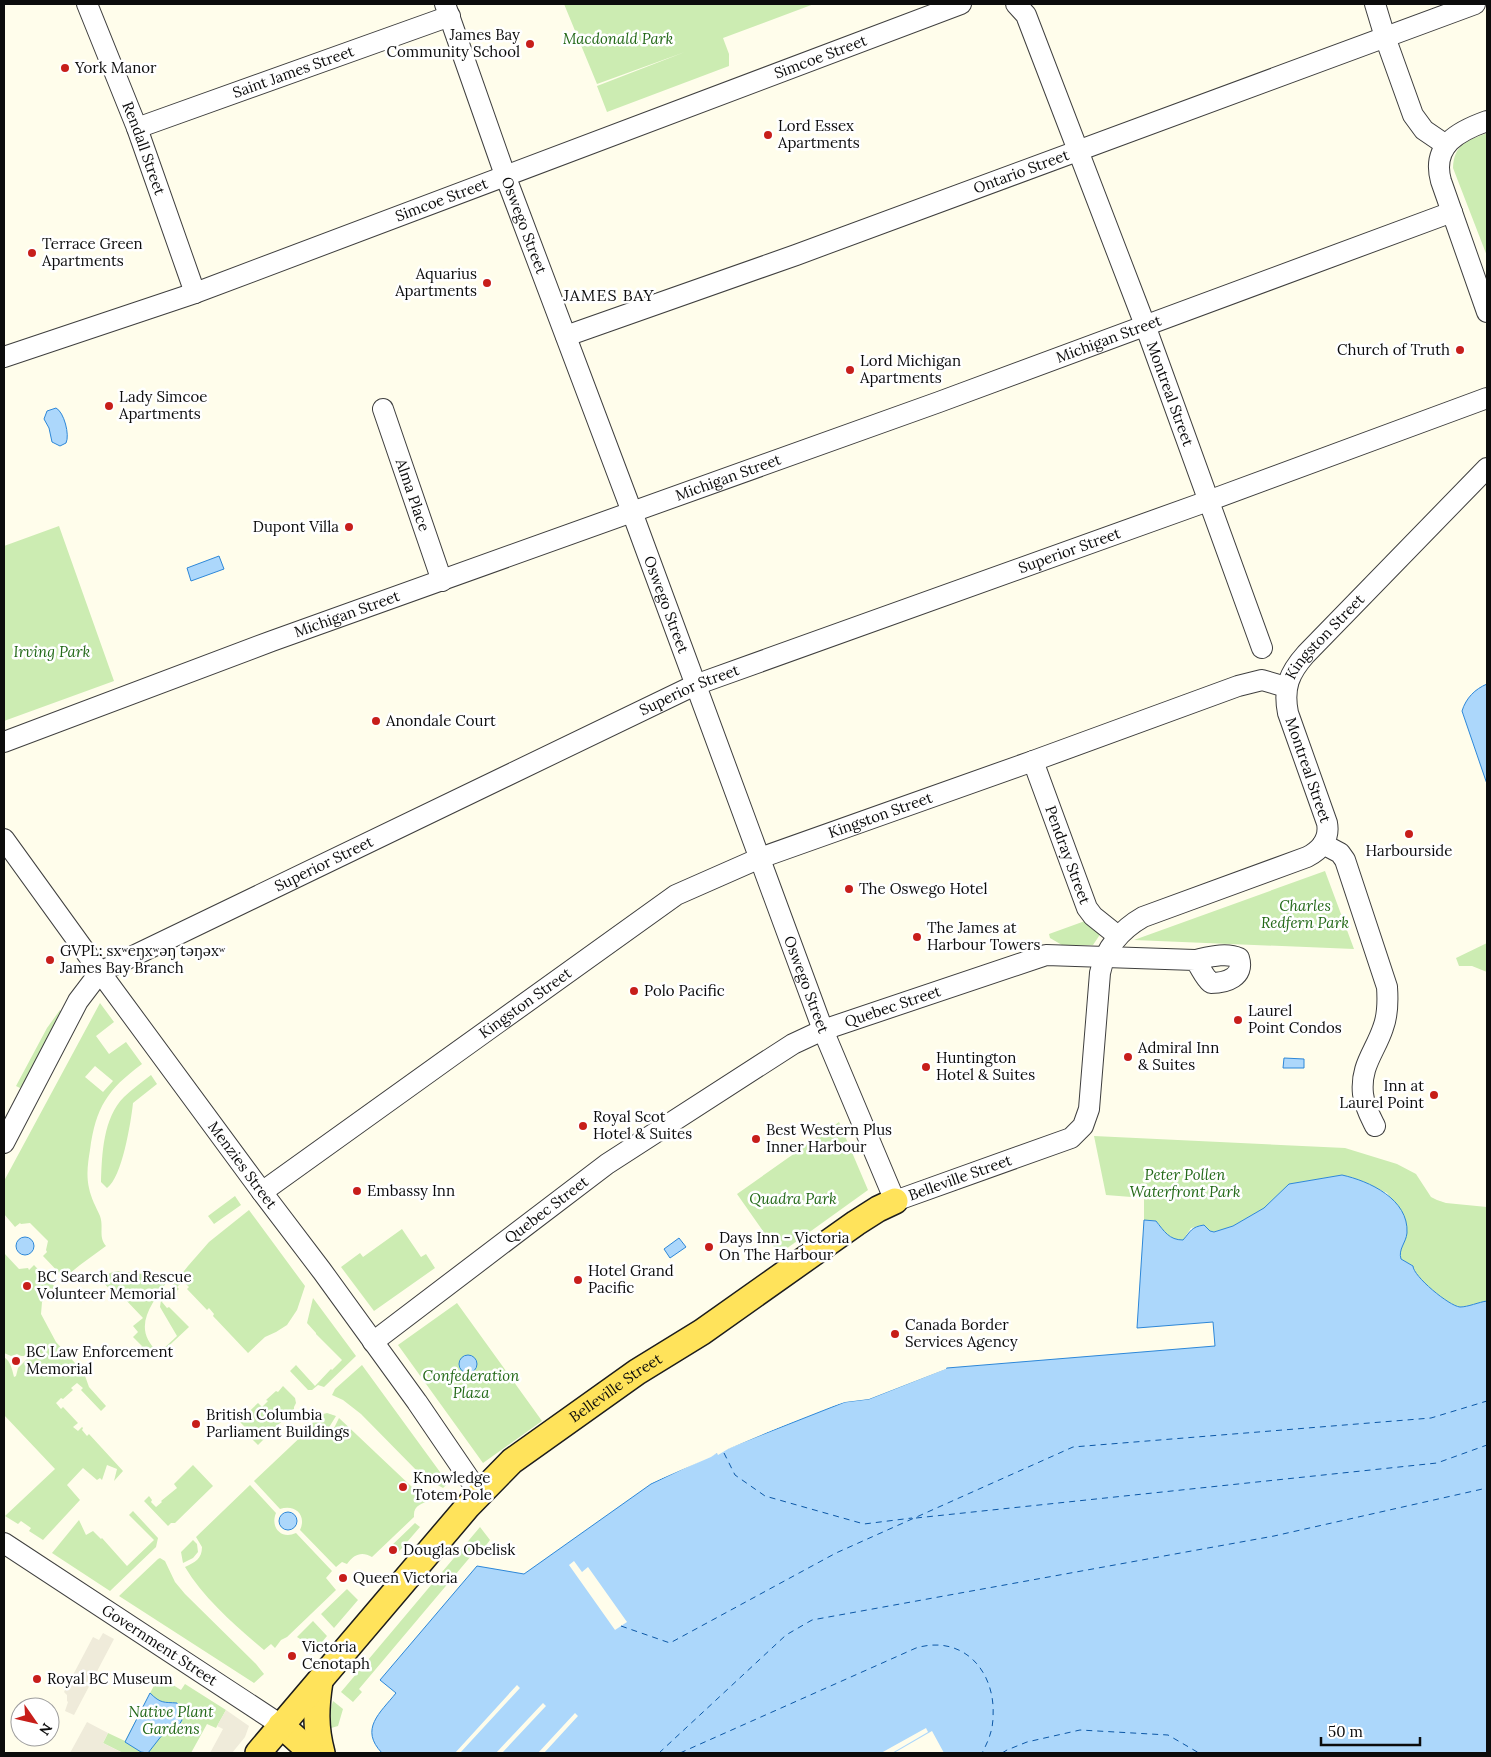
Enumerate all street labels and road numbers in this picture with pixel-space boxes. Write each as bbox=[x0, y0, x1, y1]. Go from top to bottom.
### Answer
street label: Simcoe Street bbox=[771, 30, 869, 83]
street label: Saint James Street bbox=[230, 41, 356, 102]
street label: Rendall Street bbox=[118, 99, 170, 197]
street label: Ontario Street bbox=[971, 145, 1072, 198]
street label: Simcoe Street bbox=[392, 173, 491, 226]
street label: Oswego Street bbox=[497, 174, 551, 277]
street label: Michigan Street bbox=[1053, 310, 1164, 367]
street label: Montreal Street bbox=[1143, 339, 1198, 449]
street label: Michigan Street bbox=[673, 449, 784, 505]
street label: Alma Place bbox=[391, 455, 434, 534]
street label: Superior Street bbox=[1016, 523, 1123, 577]
street label: Oswego Street bbox=[640, 553, 693, 656]
street label: Michigan Street bbox=[291, 586, 402, 641]
street label: Kingston Street bbox=[1281, 590, 1368, 682]
street label: Superior Street bbox=[636, 660, 742, 719]
street label: Montreal Street bbox=[1282, 715, 1335, 825]
street label: Kingston Street bbox=[826, 788, 935, 842]
street label: Pendray Street bbox=[1041, 803, 1095, 907]
street label: Superior Street bbox=[271, 832, 376, 895]
street label: Oswego Street bbox=[780, 933, 833, 1036]
street label: Kingston Street bbox=[475, 963, 575, 1042]
street label: Quebec Street bbox=[842, 981, 943, 1031]
street label: Menzies Street bbox=[204, 1117, 282, 1213]
street label: Belleville Street bbox=[906, 1150, 1014, 1204]
street label: Quebec Street bbox=[501, 1172, 592, 1248]
street label: Belleville Street bbox=[565, 1349, 665, 1426]
street label: Government Street bbox=[98, 1600, 221, 1690]

